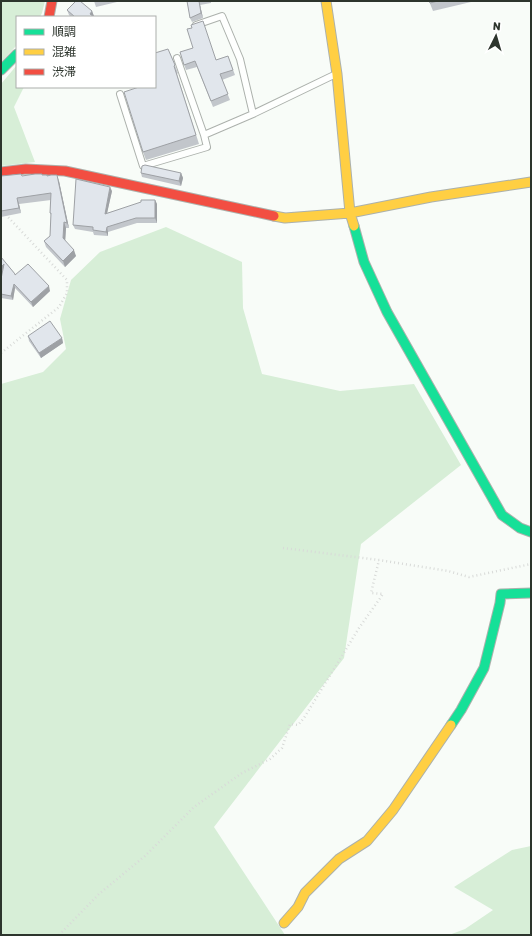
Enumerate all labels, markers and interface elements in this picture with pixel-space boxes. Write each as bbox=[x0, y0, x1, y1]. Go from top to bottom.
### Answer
legend bbox=[16, 16, 156, 88]
north arrow bbox=[476, 16, 516, 56]
text: N bbox=[492, 20, 501, 33]
text: 順調 bbox=[52, 25, 76, 39]
text: 混雑 bbox=[52, 45, 76, 59]
text: 渋滞 bbox=[52, 65, 76, 79]

